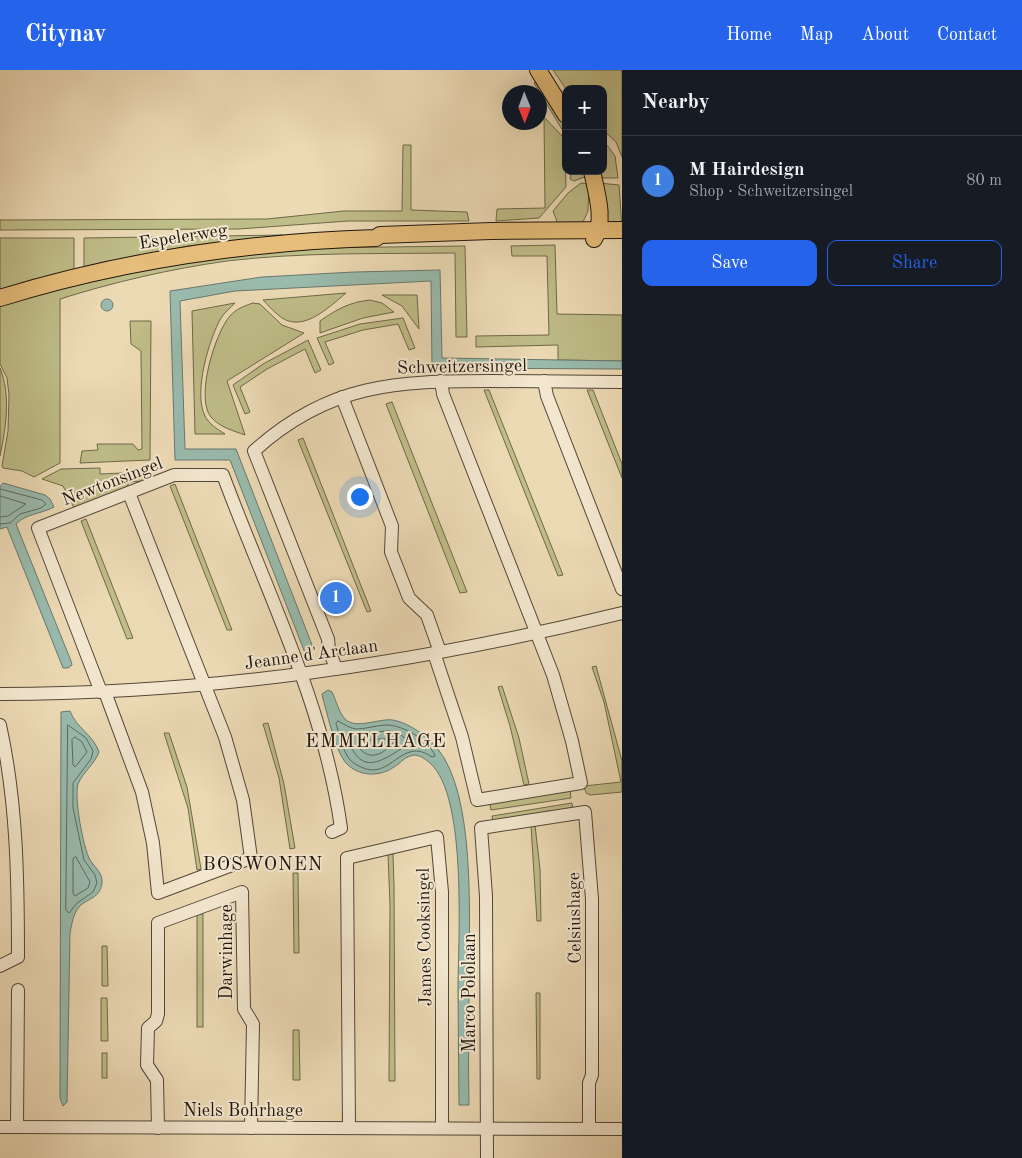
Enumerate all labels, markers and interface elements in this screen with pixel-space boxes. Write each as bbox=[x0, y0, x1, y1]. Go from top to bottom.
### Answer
text: Citynav bbox=[25, 23, 106, 47]
text: Home bbox=[726, 26, 772, 44]
text: Map bbox=[800, 26, 833, 44]
text: About bbox=[861, 26, 909, 44]
text: Contact bbox=[937, 26, 997, 44]
north arrow bbox=[502, 85, 547, 130]
map controls bbox=[562, 85, 607, 175]
button: + bbox=[562, 85, 607, 130]
text: Nearby bbox=[642, 92, 710, 113]
button: − bbox=[562, 130, 607, 175]
text: M Hairdesign bbox=[689, 161, 804, 180]
text: 1 bbox=[653, 173, 663, 189]
text: 80 m bbox=[966, 173, 1002, 189]
text: Shop · Schweitzersingel bbox=[689, 184, 853, 200]
street label: Espelerweg bbox=[138, 221, 229, 253]
button: Save bbox=[642, 240, 817, 286]
button: Share bbox=[827, 240, 1002, 286]
street label: Schweitzersingel bbox=[397, 357, 527, 377]
street label: Newtonsingel bbox=[60, 454, 165, 509]
your location bbox=[347, 484, 373, 510]
pin: 1 bbox=[320, 579, 352, 617]
street label: Jeanne d'Arclaan bbox=[243, 637, 379, 673]
district label: EMMELHAGE bbox=[305, 732, 447, 752]
district label: BOSWONEN bbox=[203, 856, 323, 875]
street label: James Cooksingel bbox=[415, 867, 435, 1006]
street label: Celsiushage bbox=[565, 872, 585, 964]
street label: Darwinhage bbox=[218, 904, 236, 1000]
street label: Marco Pololaan bbox=[461, 933, 479, 1053]
street label: Niels Bohrhage bbox=[183, 1102, 303, 1120]

